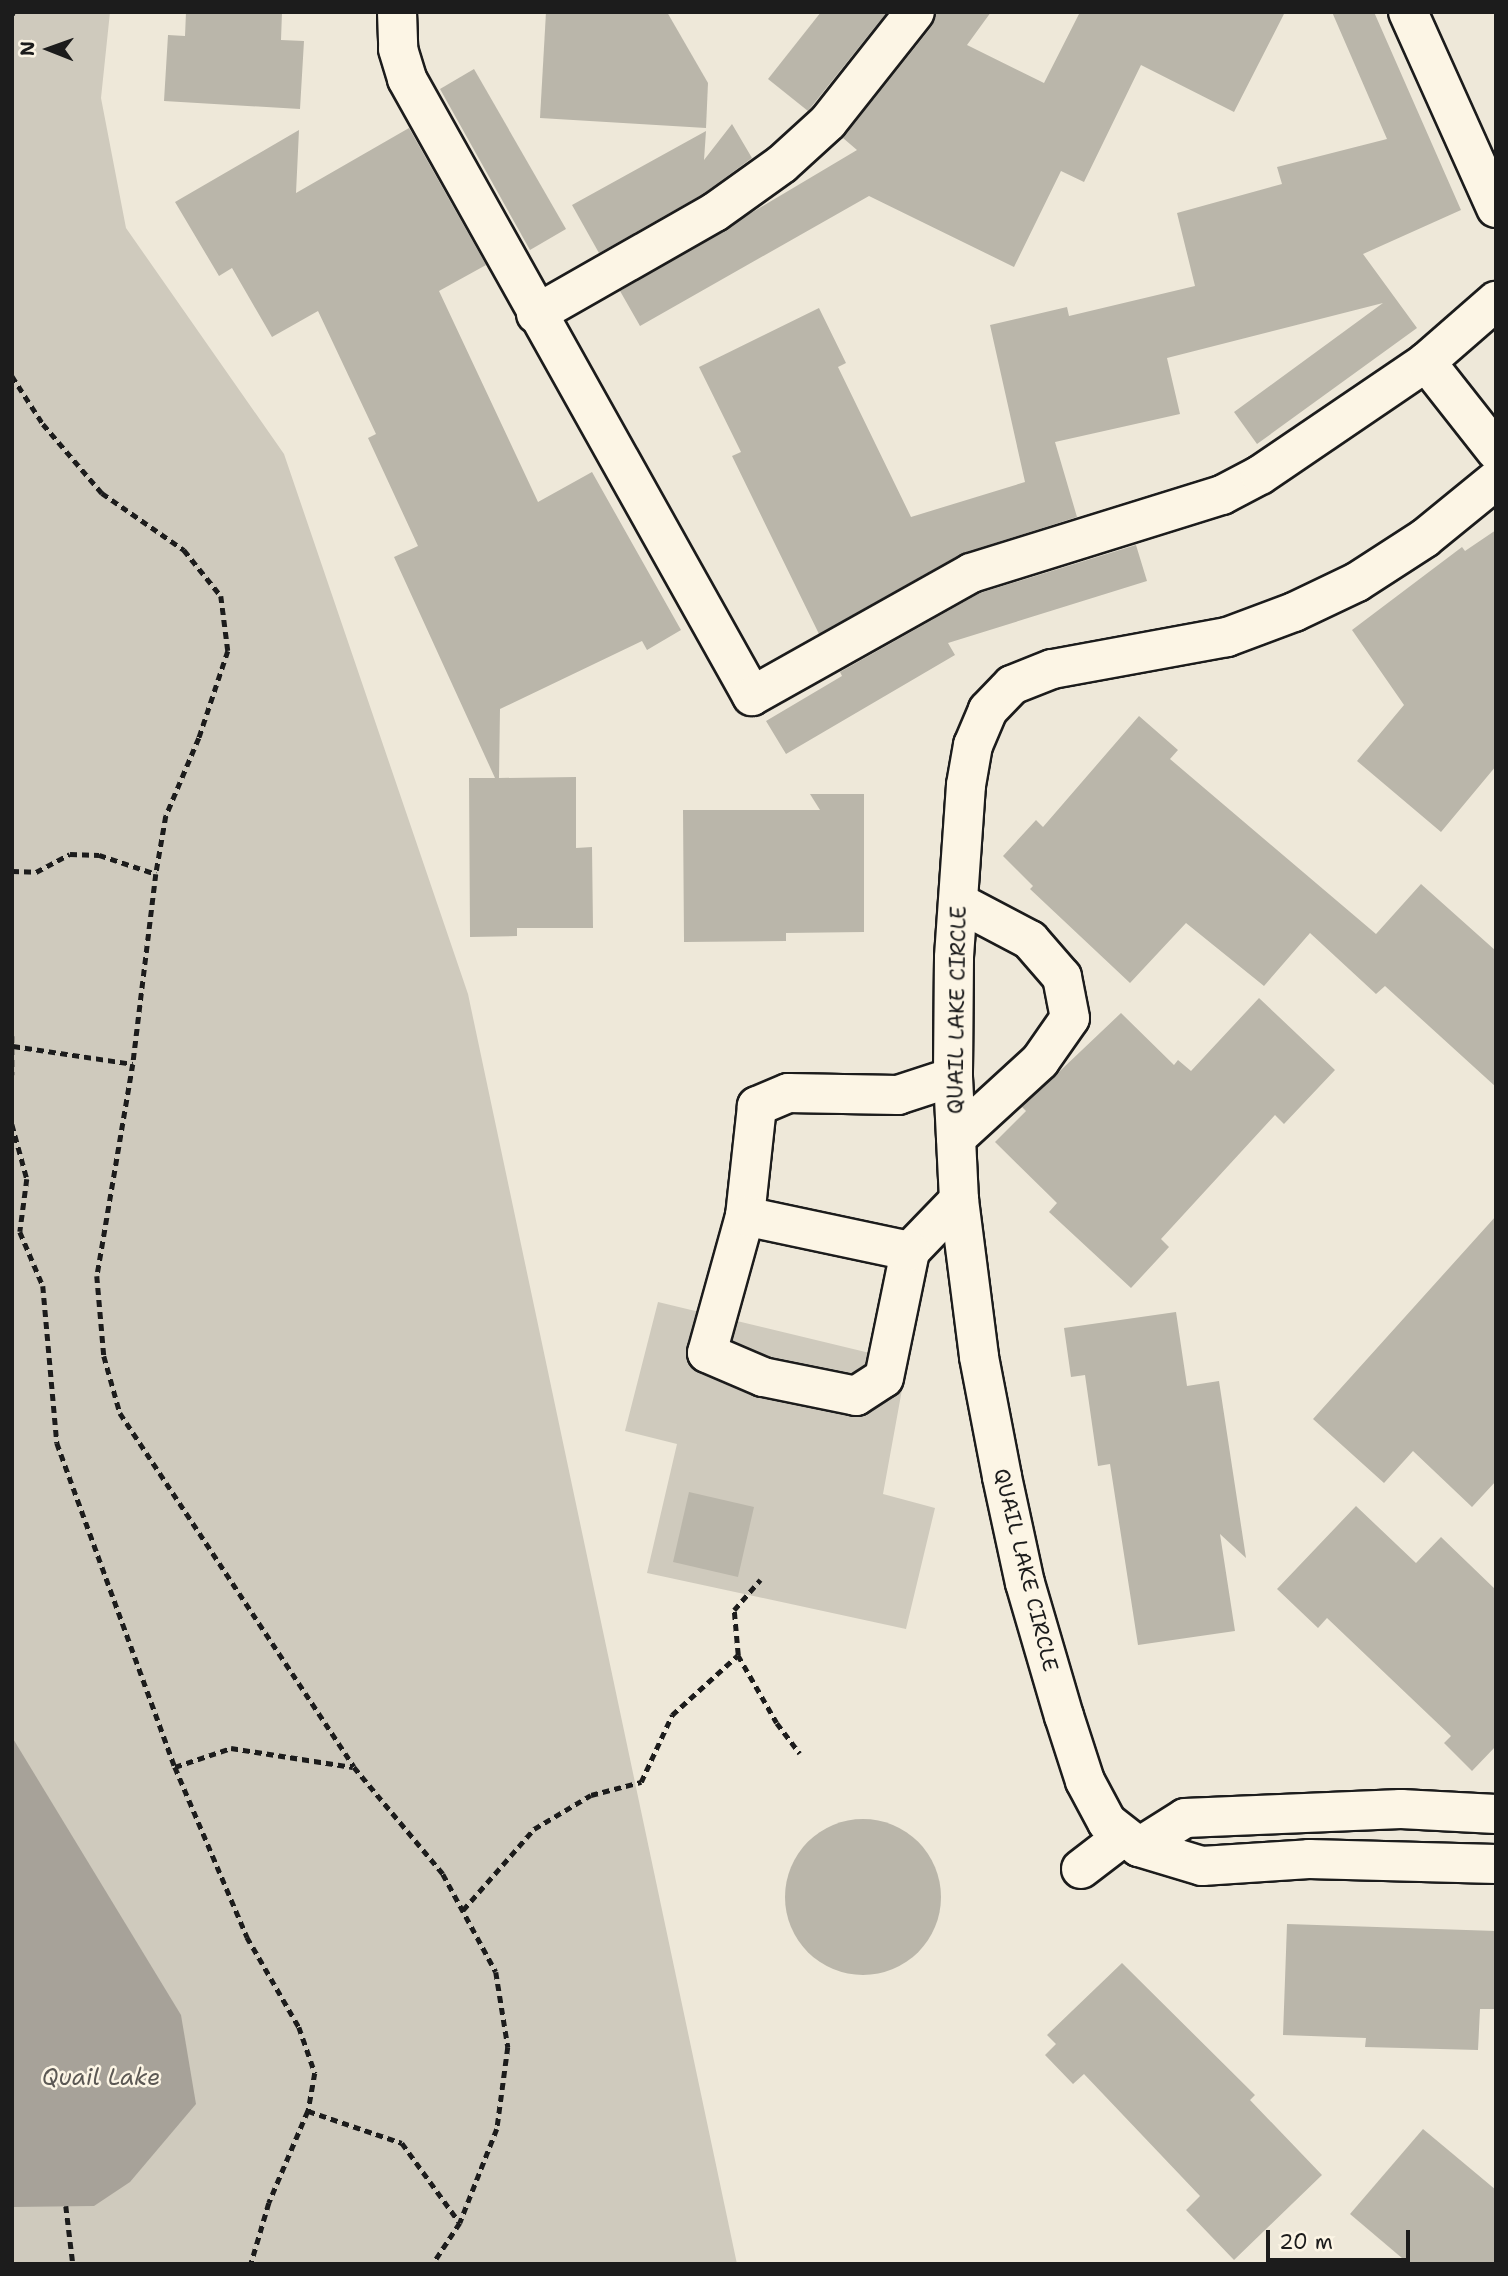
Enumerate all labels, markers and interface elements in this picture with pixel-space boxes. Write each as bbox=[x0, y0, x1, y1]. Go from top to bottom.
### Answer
north arrow bbox=[14, 14, 84, 84]
text: N bbox=[15, 41, 40, 56]
street label: QUAIL LAKE CIRCLE bbox=[943, 906, 971, 1114]
street label: QUAIL LAKE CIRCLE bbox=[989, 1466, 1063, 1674]
water label: Quail Lake bbox=[42, 2063, 160, 2091]
scale bar bbox=[1270, 2216, 1414, 2260]
text: 20 m bbox=[1279, 2228, 1333, 2256]

